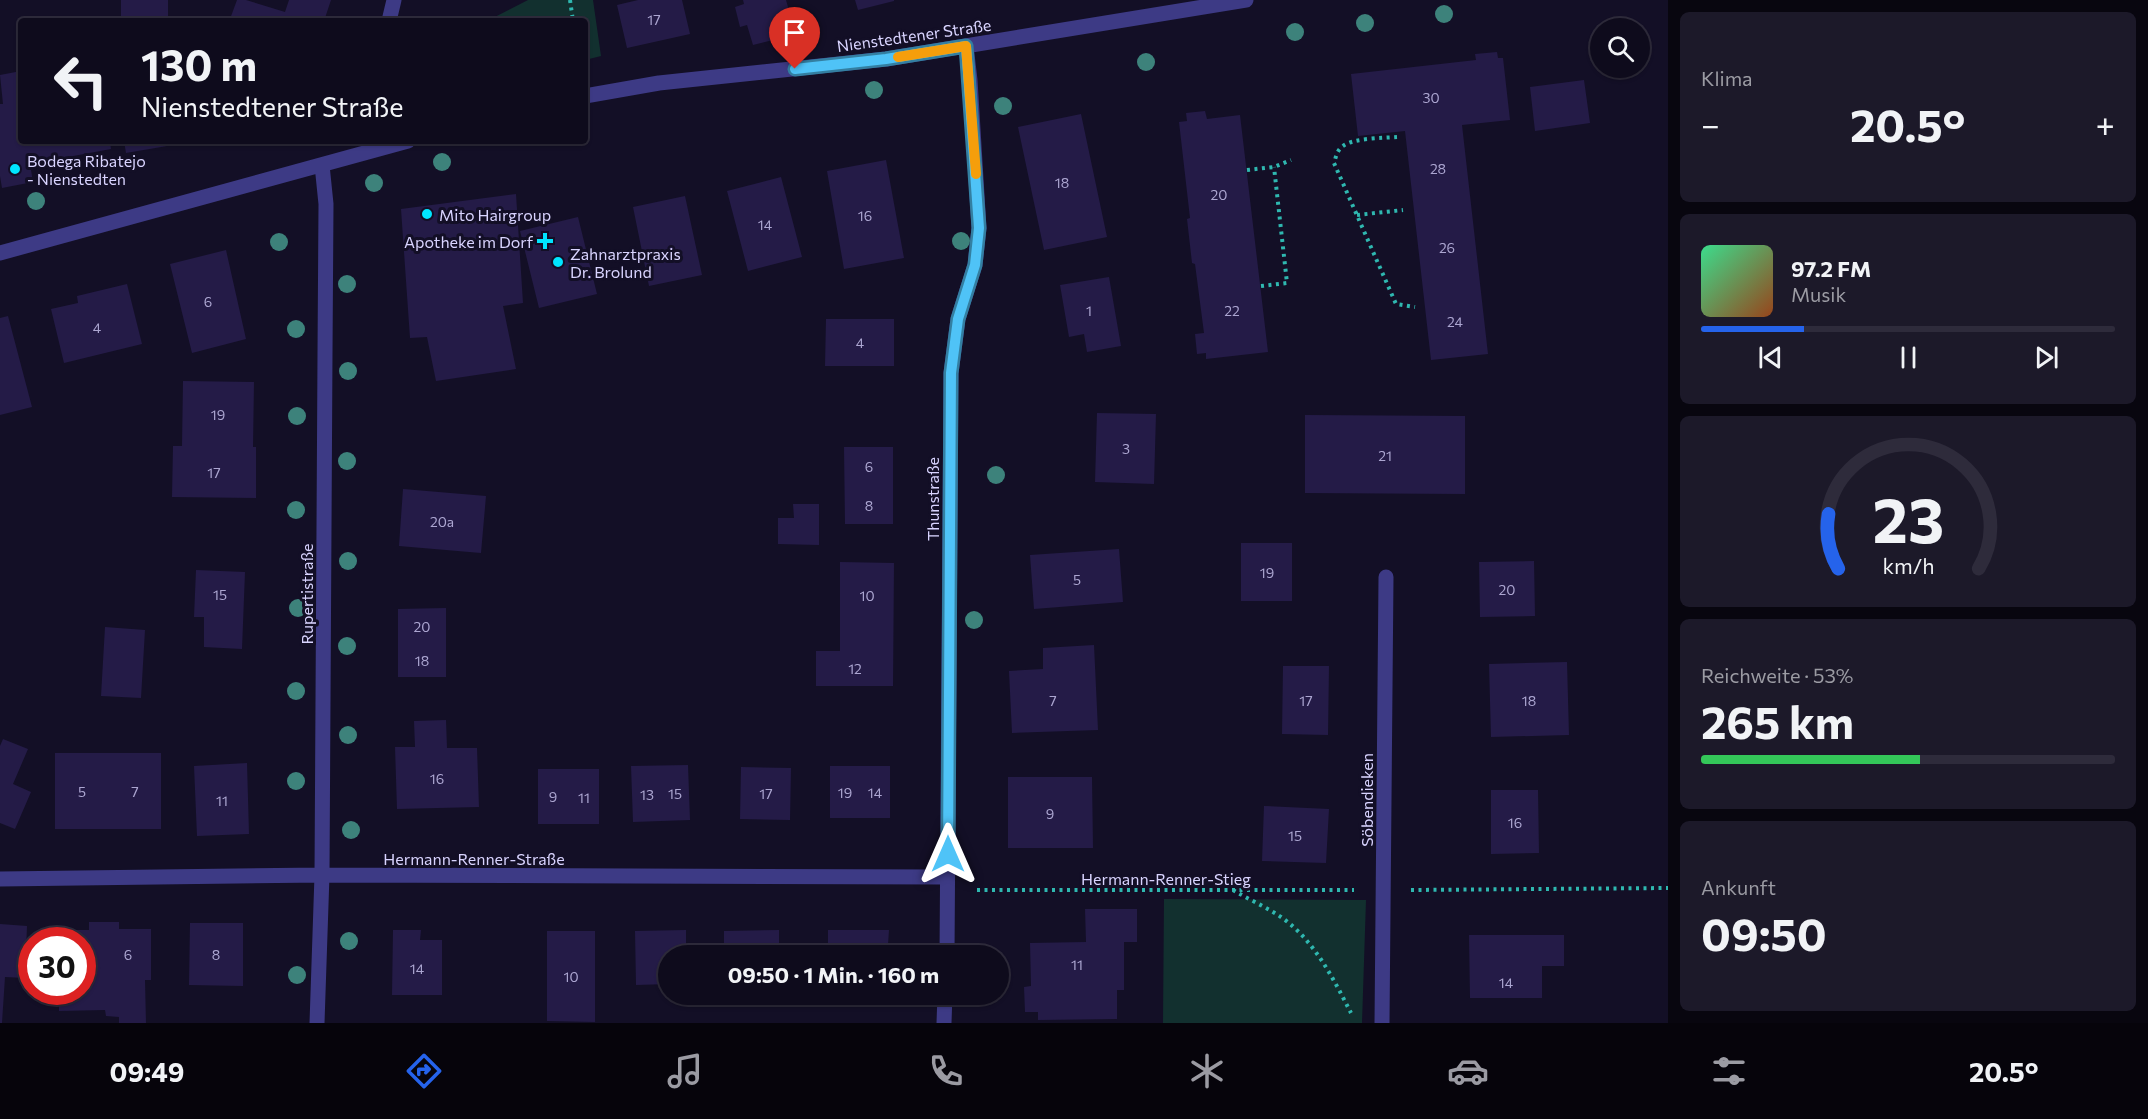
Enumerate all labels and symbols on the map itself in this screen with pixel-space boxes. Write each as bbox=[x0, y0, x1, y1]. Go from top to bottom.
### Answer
pin bbox=[769, 7, 820, 69]
house number: 17 bbox=[647, 11, 661, 28]
street label: Nienstedtener Straße bbox=[836, 15, 992, 55]
house number: 30 bbox=[1422, 89, 1440, 106]
place label: Bodega Ribatejo - Nienstedten bbox=[27, 151, 146, 188]
house number: 28 bbox=[1430, 160, 1446, 177]
marker: Bodega Ribatejo - Nienstedten bbox=[8, 162, 22, 176]
house number: 18 bbox=[1055, 174, 1069, 191]
house number: 20 bbox=[1211, 186, 1227, 203]
place label: Mito Hairgroup bbox=[439, 205, 551, 224]
marker: Mito Hairgroup bbox=[420, 207, 434, 221]
house number: 16 bbox=[858, 207, 872, 224]
house number: 14 bbox=[758, 216, 773, 233]
place label: Apotheke im Dorf bbox=[404, 232, 534, 251]
marker: Apotheke im Dorf bbox=[538, 234, 552, 248]
house number: 26 bbox=[1439, 239, 1455, 256]
place label: Zahnarztpraxis Dr. Brolund bbox=[570, 244, 681, 281]
marker: Zahnarztpraxis Dr. Brolund bbox=[551, 255, 565, 269]
house number: 6 bbox=[204, 293, 212, 310]
house number: 1 bbox=[1086, 302, 1092, 319]
house number: 22 bbox=[1224, 302, 1240, 319]
house number: 24 bbox=[1447, 313, 1464, 330]
house number: 4 bbox=[93, 319, 102, 336]
house number: 4 bbox=[856, 334, 865, 351]
house number: 19 bbox=[211, 406, 225, 423]
house number: 3 bbox=[1122, 440, 1130, 457]
house number: 21 bbox=[1378, 447, 1392, 464]
street label: Thunstraße bbox=[923, 457, 942, 541]
house number: 6 bbox=[865, 458, 873, 475]
house number: 17 bbox=[207, 464, 221, 481]
house number: 8 bbox=[865, 497, 873, 514]
house number: 20a bbox=[430, 513, 454, 530]
street label: Rupertistraße bbox=[297, 543, 316, 645]
house number: 19 bbox=[1260, 564, 1274, 581]
house number: 5 bbox=[1073, 571, 1081, 588]
house number: 20 bbox=[1499, 581, 1515, 598]
house number: 15 bbox=[213, 586, 227, 603]
house number: 10 bbox=[859, 587, 875, 604]
house number: 20 bbox=[414, 618, 430, 635]
house number: 18 bbox=[415, 652, 429, 669]
house number: 12 bbox=[848, 660, 862, 677]
house number: 7 bbox=[1049, 692, 1057, 709]
house number: 17 bbox=[1299, 692, 1313, 709]
house number: 18 bbox=[1522, 692, 1536, 709]
street label: Söbendieken bbox=[1357, 753, 1376, 847]
house number: 16 bbox=[430, 770, 444, 787]
house number: 5 bbox=[78, 783, 86, 800]
house number: 7 bbox=[131, 783, 139, 800]
house number: 19 bbox=[838, 784, 852, 801]
house number: 14 bbox=[868, 784, 883, 801]
house number: 15 bbox=[668, 785, 682, 802]
house number: 17 bbox=[759, 785, 773, 802]
house number: 13 bbox=[640, 786, 654, 803]
house number: 9 bbox=[549, 788, 557, 805]
house number: 11 bbox=[578, 789, 590, 806]
house number: 11 bbox=[216, 792, 228, 809]
house number: 9 bbox=[1046, 805, 1054, 822]
house number: 16 bbox=[1508, 814, 1522, 831]
position arrow bbox=[916, 822, 980, 886]
house number: 15 bbox=[1288, 827, 1302, 844]
street label: Hermann-Renner-Straße bbox=[383, 849, 565, 868]
street label: Hermann-Renner-Stieg bbox=[1081, 869, 1251, 888]
speed limit sign: 30 bbox=[18, 927, 96, 1005]
house number: 6 bbox=[124, 946, 132, 963]
house number: 8 bbox=[212, 946, 220, 963]
house number: 11 bbox=[1071, 956, 1083, 973]
house number: 14 bbox=[410, 960, 425, 977]
house number: 10 bbox=[563, 968, 579, 985]
house number: 14 bbox=[1499, 974, 1514, 991]

